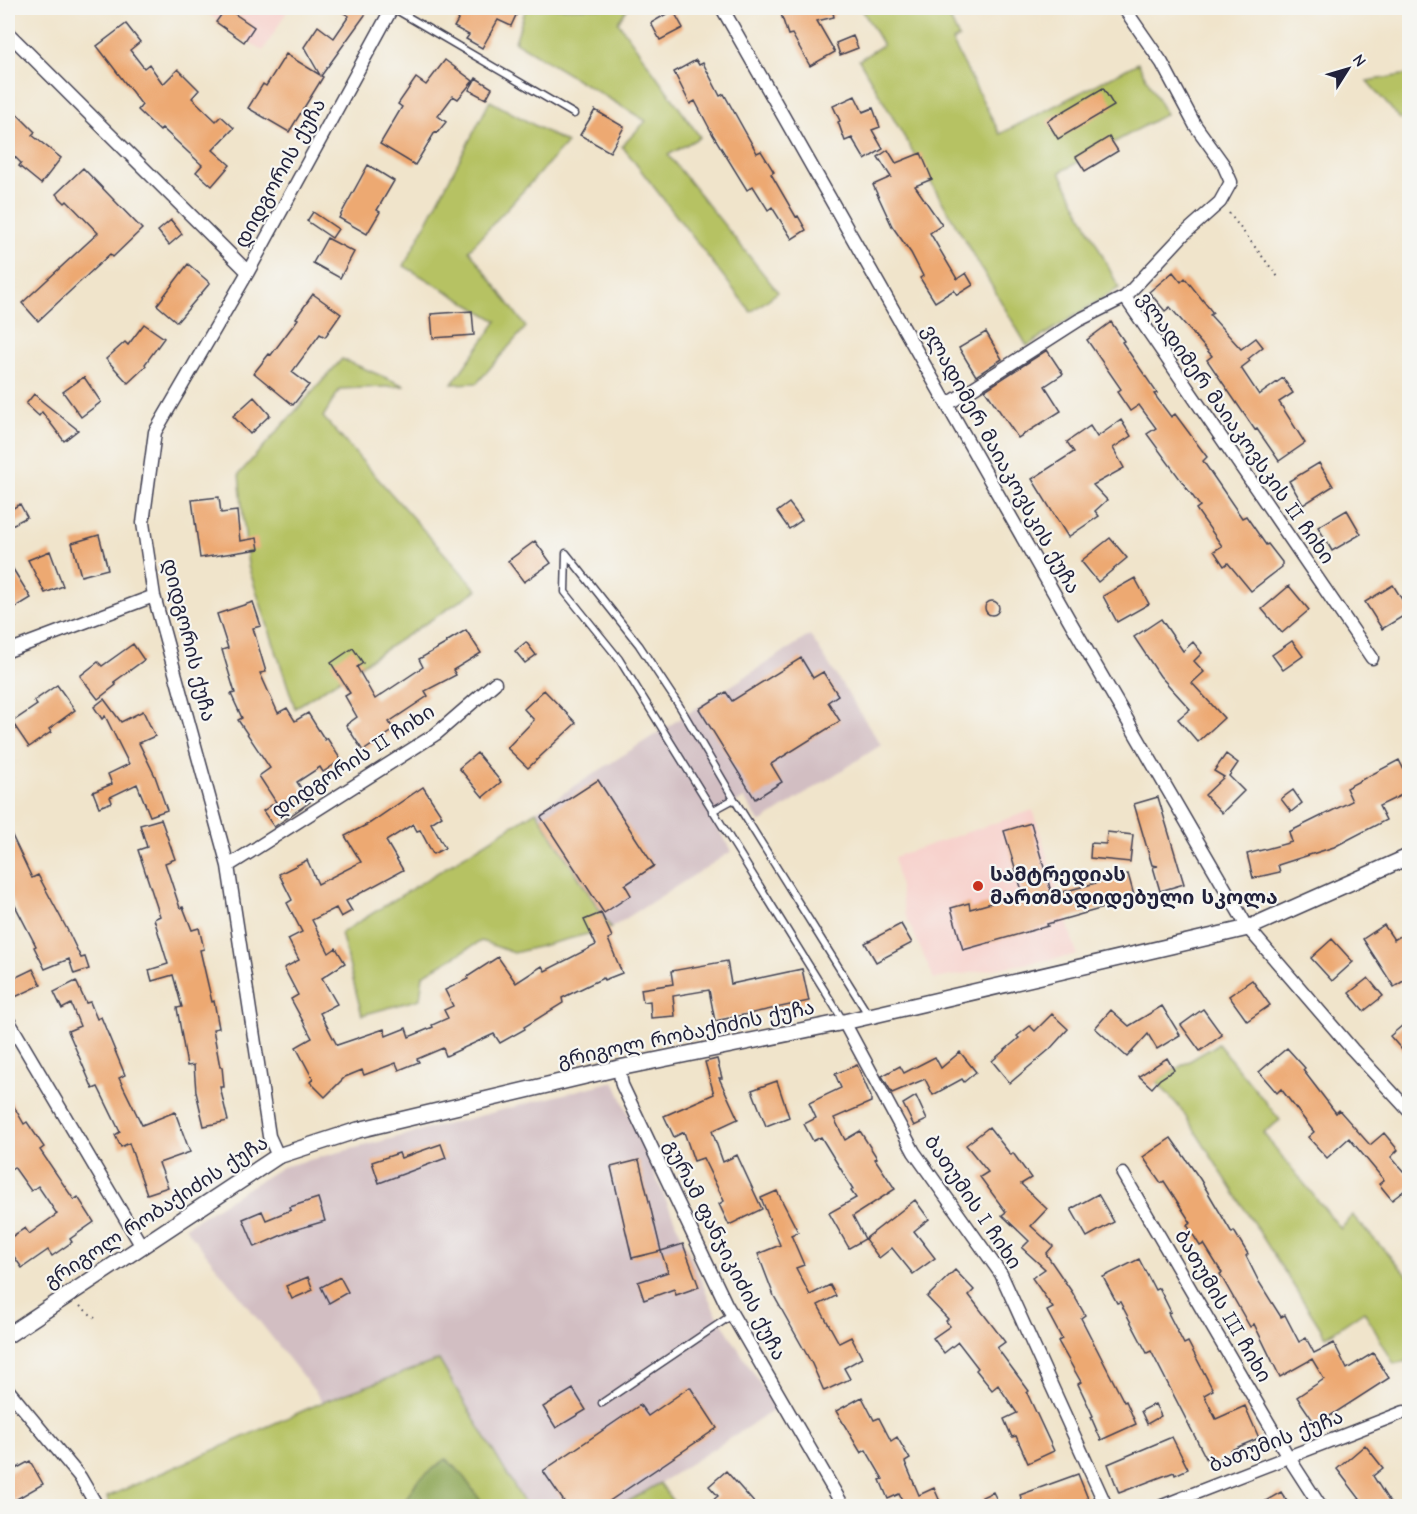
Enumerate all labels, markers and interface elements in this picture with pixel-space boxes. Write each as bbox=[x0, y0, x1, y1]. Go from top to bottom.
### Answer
north arrow bbox=[1318, 39, 1378, 99]
text: N bbox=[1349, 51, 1370, 70]
street label: დიდგორის ქუჩა bbox=[229, 94, 331, 252]
street label: ვლადიმერ მაიაკოვსკის II ჩიხი bbox=[1132, 288, 1339, 569]
street label: ვლადიმერ მაიაკოვსკის ქუჩა bbox=[916, 321, 1085, 598]
street label: დიდგორის ქუჩა bbox=[157, 556, 220, 724]
street label: დიდგორის II ჩიხი bbox=[267, 700, 439, 823]
place label: სამტრედიას მართმადიდებული სკოლა bbox=[990, 863, 1278, 910]
marker: სამტრედიას მართმადიდებული სკოლა bbox=[971, 879, 985, 893]
street label: გრიგოლ რობაქიძის ქუჩა bbox=[555, 996, 817, 1073]
street label: გრიგოლ რობაქიძის ქუჩა bbox=[40, 1131, 273, 1294]
street label: ბათუმის I ჩიხი bbox=[920, 1131, 1026, 1273]
street label: გურამ ფანჯიკიძის ქუჩა bbox=[659, 1136, 791, 1364]
street label: ბათუმის III ჩიხი bbox=[1170, 1226, 1276, 1386]
street label: ბათუმის ქუჩა bbox=[1206, 1405, 1346, 1477]

